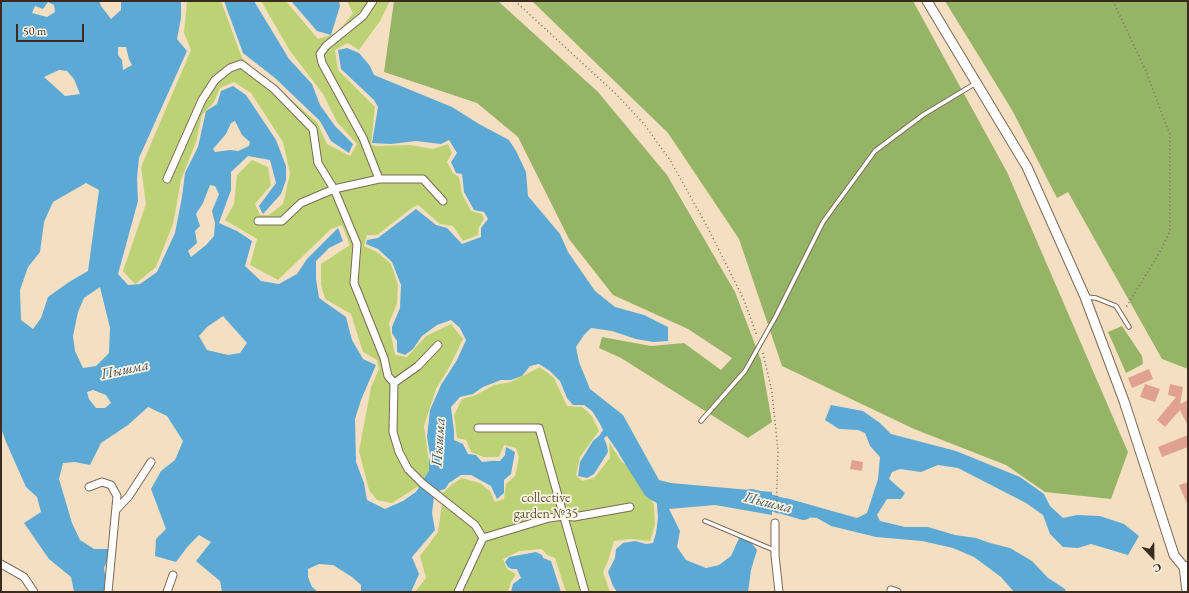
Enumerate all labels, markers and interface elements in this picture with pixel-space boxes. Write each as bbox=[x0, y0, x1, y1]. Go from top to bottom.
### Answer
scale bar bbox=[18, 16, 86, 42]
text: 50 m bbox=[23, 23, 46, 39]
water label: Пышма bbox=[99, 356, 151, 384]
water label: Пышма bbox=[428, 417, 450, 467]
water label: Пышма bbox=[742, 488, 794, 518]
park label: collective garden №35 bbox=[514, 490, 578, 522]
north arrow bbox=[1133, 537, 1173, 577]
text: С bbox=[1151, 560, 1164, 576]

